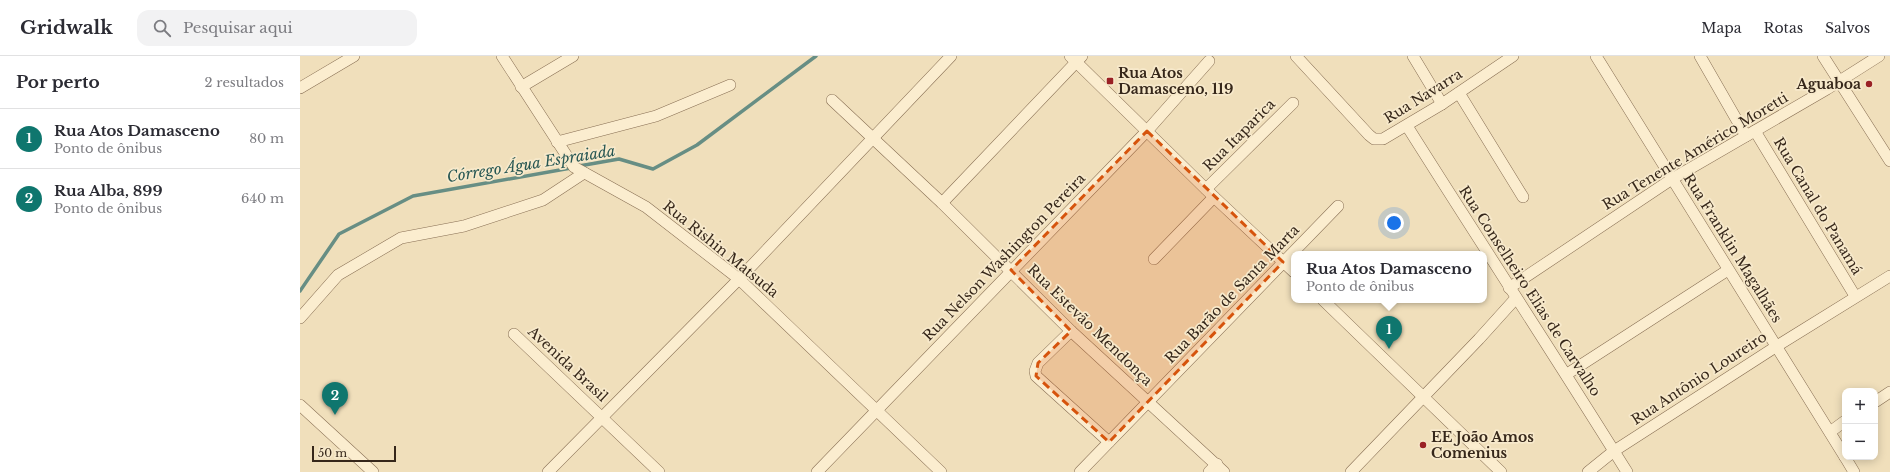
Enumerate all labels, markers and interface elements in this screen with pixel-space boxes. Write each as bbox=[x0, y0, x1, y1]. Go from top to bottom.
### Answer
search box bbox=[137, 10, 417, 46]
text: Gridwalk bbox=[20, 16, 113, 39]
icon: search bbox=[151, 17, 173, 39]
text: Pesquisar aqui bbox=[183, 18, 293, 37]
text: Mapa bbox=[1701, 19, 1742, 37]
text: Rotas bbox=[1764, 19, 1803, 37]
text: Salvos bbox=[1825, 19, 1870, 37]
place label: Rua Atos Damasceno, 119 bbox=[1118, 64, 1233, 98]
street label: Rua Navarra bbox=[1381, 65, 1466, 127]
text: Por perto bbox=[16, 72, 100, 93]
text: 2 resultados bbox=[205, 74, 284, 91]
place label: Aguaboa bbox=[1795, 75, 1861, 93]
marker: Rua Atos Damasceno, 119 bbox=[1105, 76, 1115, 86]
marker: Aguaboa bbox=[1864, 79, 1874, 89]
street label: Rua Tenente Américo Moretti bbox=[1599, 88, 1791, 214]
street label: Rua Itaparica bbox=[1199, 95, 1279, 175]
text: Rua Atos Damasceno bbox=[54, 121, 220, 140]
text: 1 bbox=[26, 130, 32, 147]
text: 80 m bbox=[249, 130, 284, 147]
street label: Rua Canal do Panamá bbox=[1770, 134, 1866, 278]
text: Ponto de ônibus bbox=[54, 140, 162, 157]
water label: Córrego Água Espraiada bbox=[445, 141, 617, 186]
street label: Rua Nelson Washington Pereira bbox=[919, 169, 1089, 345]
street label: Rua Franklin Magalhães bbox=[1680, 170, 1786, 326]
text: Rua Alba, 899 bbox=[54, 181, 163, 200]
street label: Rua Conselheiro Elias de Carvalho bbox=[1455, 182, 1605, 400]
text: 2 bbox=[25, 190, 33, 207]
text: 640 m bbox=[241, 190, 284, 207]
street label: Rua Rishin Matsuda bbox=[660, 197, 783, 301]
text: Ponto de ônibus bbox=[54, 200, 162, 217]
your location bbox=[1384, 213, 1404, 233]
street label: Rua Barão de Santa Marta bbox=[1161, 221, 1303, 367]
popup bbox=[1291, 251, 1487, 303]
text: Rua Atos Damasceno bbox=[1306, 259, 1472, 278]
street label: Rua Estevão Mendonça bbox=[1024, 260, 1157, 390]
text: Ponto de ônibus bbox=[1306, 278, 1414, 295]
pin: 1 bbox=[1376, 316, 1402, 349]
street label: Avenida Brasil bbox=[524, 322, 612, 406]
street label: Rua Antônio Loureiro bbox=[1628, 328, 1770, 428]
pin: 2 bbox=[322, 382, 348, 415]
map controls bbox=[1842, 388, 1878, 460]
button: + bbox=[1842, 388, 1878, 424]
button: − bbox=[1842, 424, 1878, 460]
place label: EE João Amos Comenius bbox=[1431, 428, 1534, 462]
marker: EE João Amos Comenius bbox=[1418, 440, 1428, 450]
scale bar bbox=[312, 444, 396, 463]
text: 50 m bbox=[318, 446, 347, 460]

